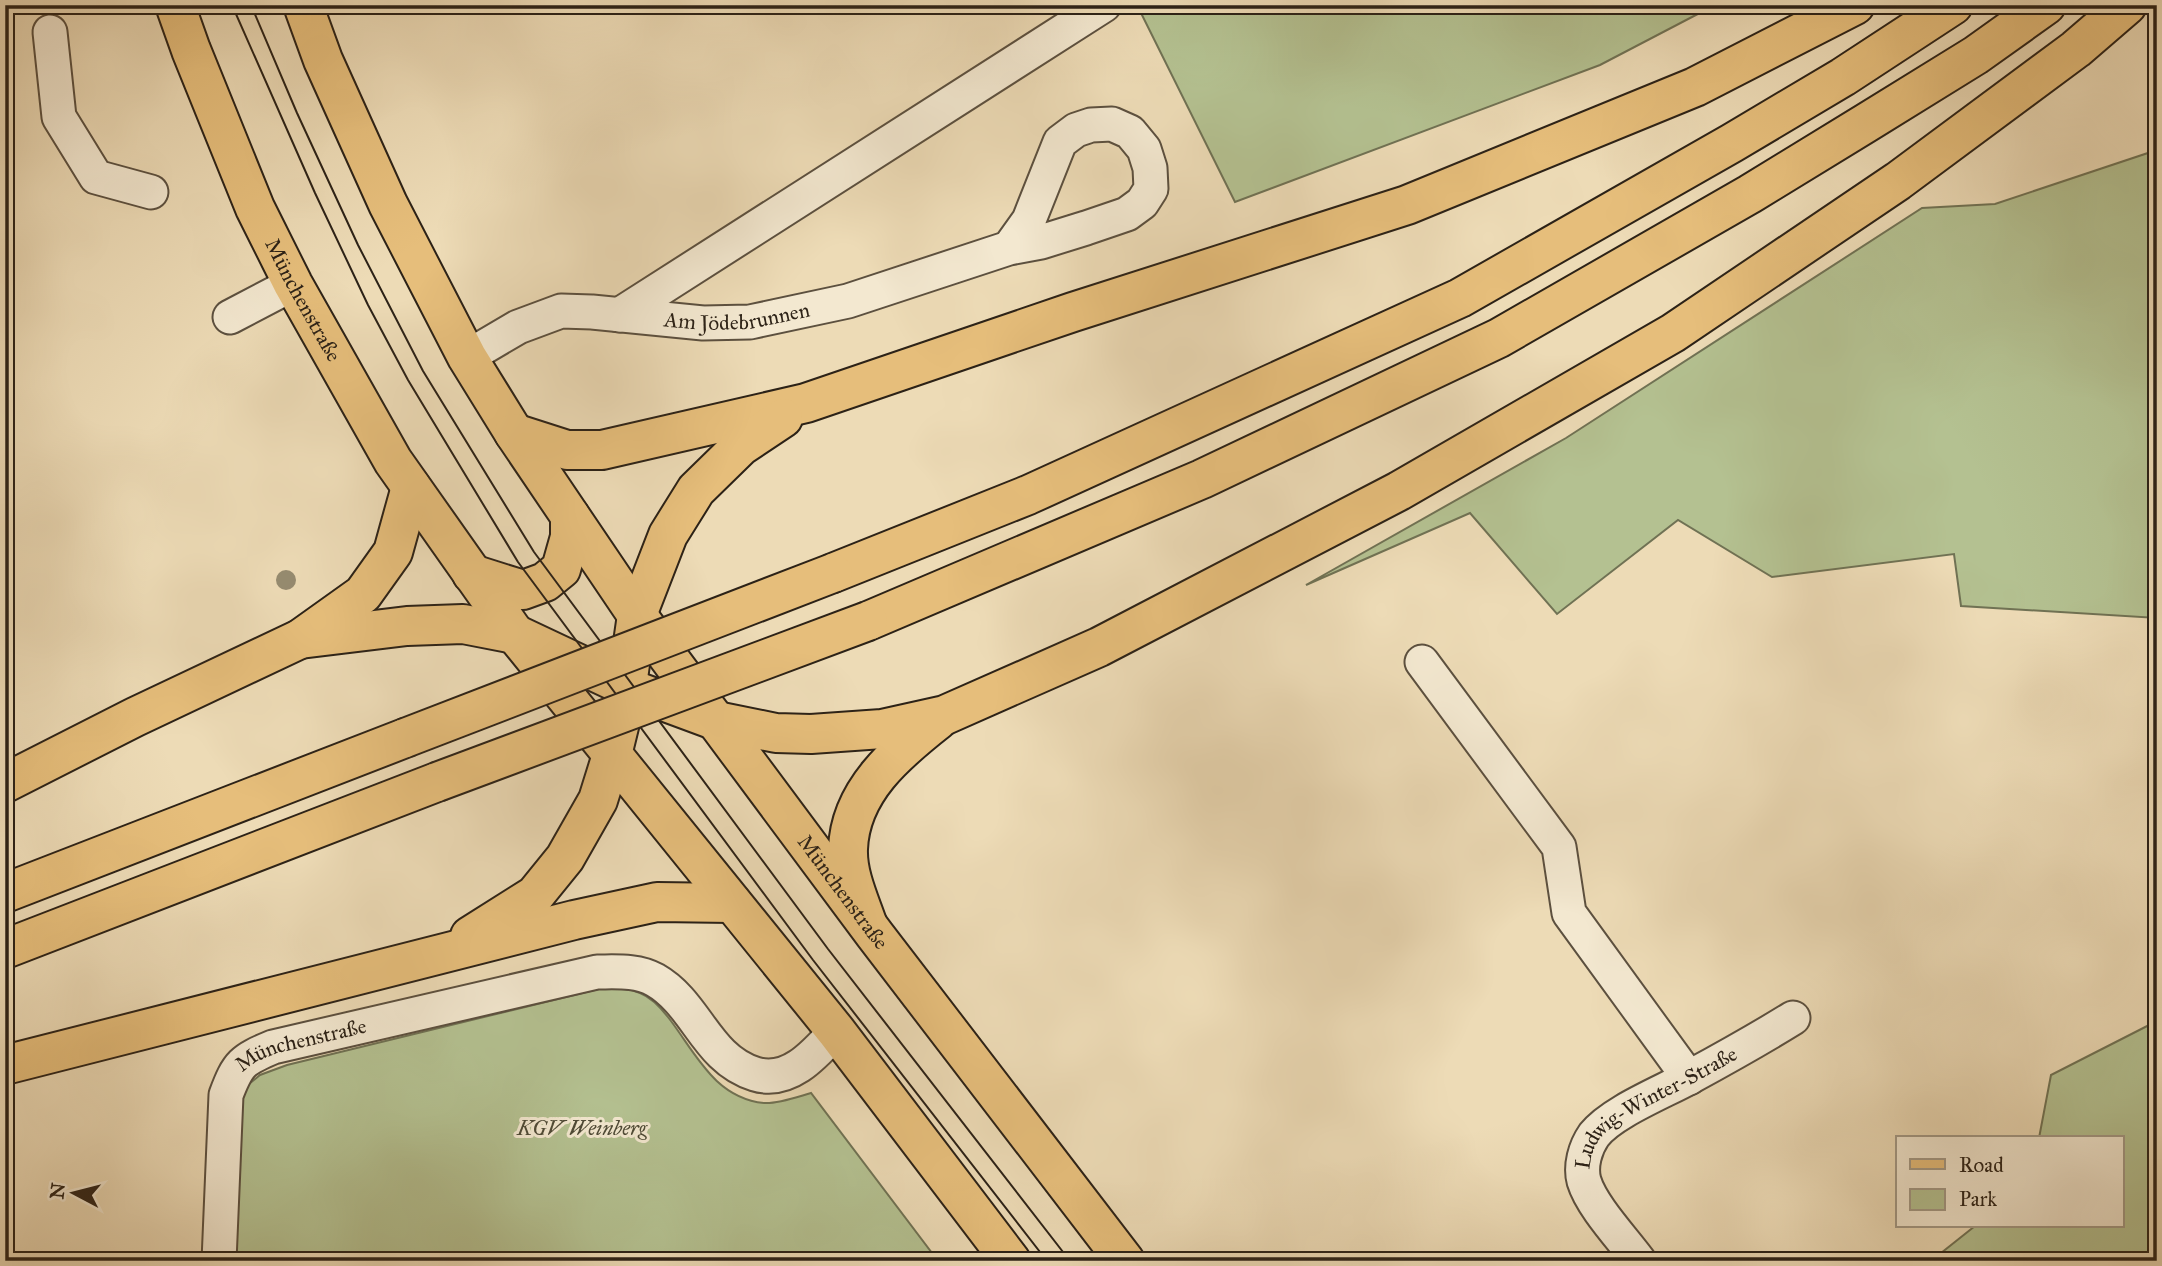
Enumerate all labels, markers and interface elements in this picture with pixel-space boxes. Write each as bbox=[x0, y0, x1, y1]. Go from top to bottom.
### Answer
street label: Münchenstraße bbox=[259, 234, 347, 366]
street label: Am Jödebrunnen bbox=[662, 297, 812, 336]
street label: Münchenstraße bbox=[792, 830, 894, 955]
street label: Münchenstraße bbox=[230, 1013, 369, 1077]
street label: Ludwig-Winter-Straße bbox=[1569, 1041, 1742, 1171]
park label: KGV Weinberg bbox=[516, 1115, 648, 1141]
legend bbox=[1896, 1136, 2124, 1228]
text: Road bbox=[1959, 1152, 2004, 1178]
north arrow bbox=[38, 1158, 108, 1228]
text: N bbox=[45, 1182, 70, 1200]
text: Park bbox=[1959, 1186, 1997, 1212]

